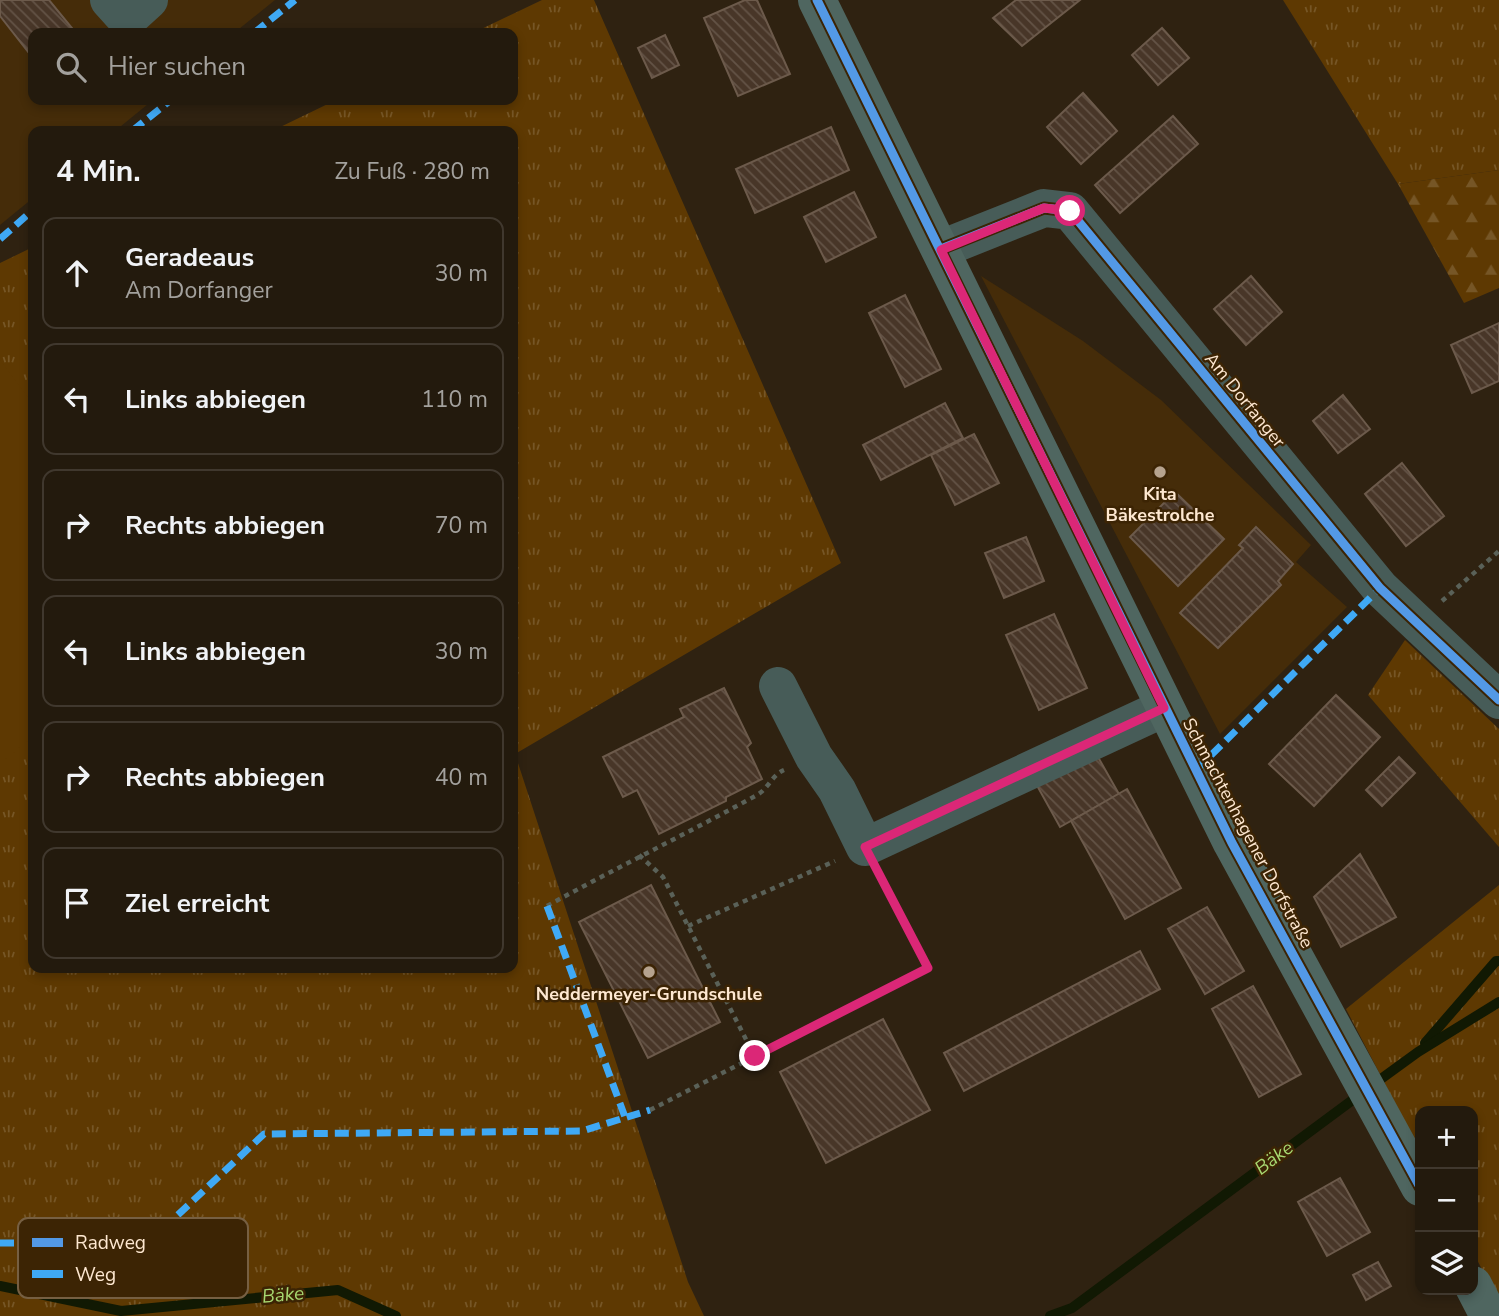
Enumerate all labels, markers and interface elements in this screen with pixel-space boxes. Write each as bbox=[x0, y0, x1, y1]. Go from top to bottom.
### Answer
search box bbox=[28, 28, 518, 105]
icon: search bbox=[52, 48, 90, 86]
text: Hier suchen bbox=[108, 49, 246, 84]
text: 4 Min. bbox=[56, 151, 141, 192]
text: Zu Fuß · 280 m bbox=[334, 156, 490, 187]
route start bbox=[1054, 195, 1085, 226]
text: Geradeaus bbox=[125, 240, 254, 275]
icon: ahead bbox=[58, 254, 96, 292]
text: 30 m bbox=[435, 258, 488, 289]
text: Am Dorfanger bbox=[125, 275, 273, 306]
street label: Am Dorfanger bbox=[1199, 347, 1291, 453]
icon: left bbox=[58, 380, 96, 418]
text: Links abbiegen bbox=[125, 382, 306, 417]
text: 110 m bbox=[421, 384, 488, 415]
marker: Kita Bäkestrolche bbox=[1152, 464, 1168, 480]
place label: Kita Bäkestrolche bbox=[1106, 482, 1215, 527]
icon: right bbox=[58, 506, 96, 544]
text: Rechts abbiegen bbox=[125, 508, 325, 543]
text: 70 m bbox=[435, 510, 488, 541]
icon: left bbox=[58, 632, 96, 670]
text: Links abbiegen bbox=[125, 634, 306, 669]
text: 30 m bbox=[435, 636, 488, 667]
street label: Schmachtenhagener Dorfstraße bbox=[1177, 714, 1319, 952]
icon: right bbox=[58, 758, 96, 796]
text: Rechts abbiegen bbox=[125, 760, 325, 795]
text: 40 m bbox=[435, 762, 488, 793]
icon: arrive bbox=[58, 884, 96, 922]
text: Ziel erreicht bbox=[125, 886, 269, 921]
marker: Neddermeyer-Grundschule bbox=[641, 964, 657, 980]
place label: Neddermeyer-Grundschule bbox=[536, 982, 762, 1006]
route end bbox=[739, 1040, 770, 1071]
map controls bbox=[1415, 1106, 1478, 1295]
button: + bbox=[1415, 1106, 1478, 1169]
water label: Bäke bbox=[1249, 1135, 1299, 1181]
button: − bbox=[1415, 1169, 1478, 1232]
legend bbox=[18, 1218, 248, 1298]
text: Radweg bbox=[75, 1230, 146, 1256]
button: layers bbox=[1415, 1232, 1478, 1295]
text: Weg bbox=[75, 1262, 116, 1288]
water label: Bäke bbox=[261, 1280, 305, 1310]

